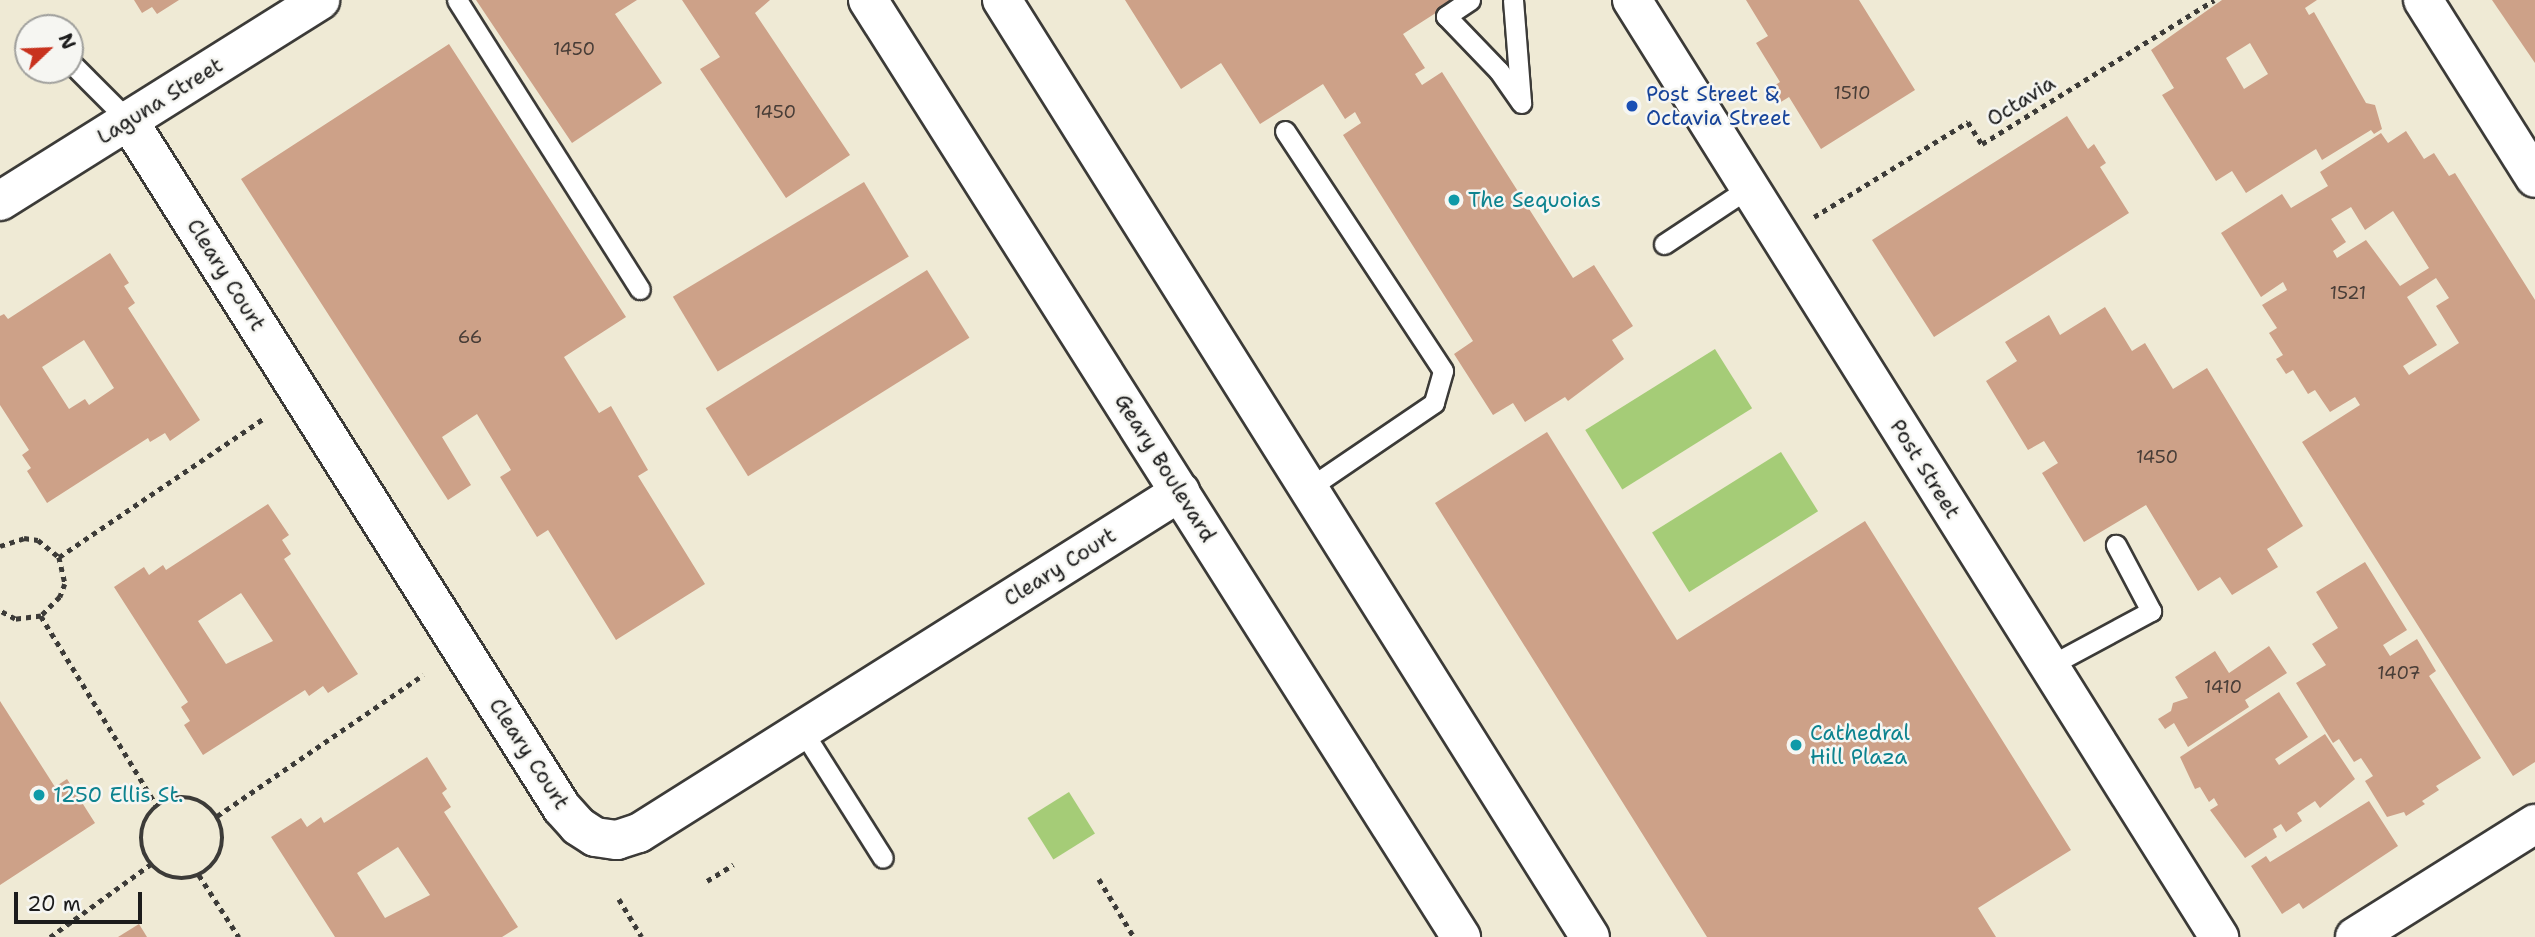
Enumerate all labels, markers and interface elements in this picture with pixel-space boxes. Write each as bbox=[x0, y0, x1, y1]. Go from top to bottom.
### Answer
north arrow bbox=[14, 14, 84, 84]
text: N bbox=[53, 30, 81, 53]
house number: 1450 bbox=[553, 38, 595, 60]
street label: Laguna Street bbox=[92, 52, 228, 150]
street label: Octavia bbox=[1982, 70, 2060, 132]
place label: Post Street & Octavia Street bbox=[1646, 81, 1791, 131]
house number: 1510 bbox=[1833, 82, 1871, 104]
marker: Post Street & Octavia Street bbox=[1624, 98, 1640, 114]
house number: 1450 bbox=[754, 101, 796, 123]
place label: The Sequoias bbox=[1468, 187, 1601, 213]
marker: The Sequoias bbox=[1446, 192, 1462, 208]
street label: Cleary Court bbox=[182, 214, 270, 336]
house number: 1521 bbox=[2330, 282, 2366, 304]
house number: 66 bbox=[458, 326, 482, 348]
street label: Geary Boulevard bbox=[1109, 389, 1221, 547]
street label: Post Street bbox=[1885, 415, 1965, 523]
house number: 1450 bbox=[2136, 446, 2178, 468]
street label: Cleary Court bbox=[999, 523, 1121, 611]
house number: 1407 bbox=[2377, 662, 2421, 684]
house number: 1410 bbox=[2204, 676, 2242, 698]
street label: Cleary Court bbox=[484, 694, 574, 814]
place label: Cathedral Hill Plaza bbox=[1810, 720, 1910, 770]
marker: Cathedral Hill Plaza bbox=[1788, 737, 1804, 753]
place label: 1250 Ellis St. bbox=[53, 782, 183, 808]
marker: 1250 Ellis St. bbox=[31, 787, 47, 803]
scale bar bbox=[18, 878, 145, 922]
text: 20 m bbox=[27, 890, 81, 918]

